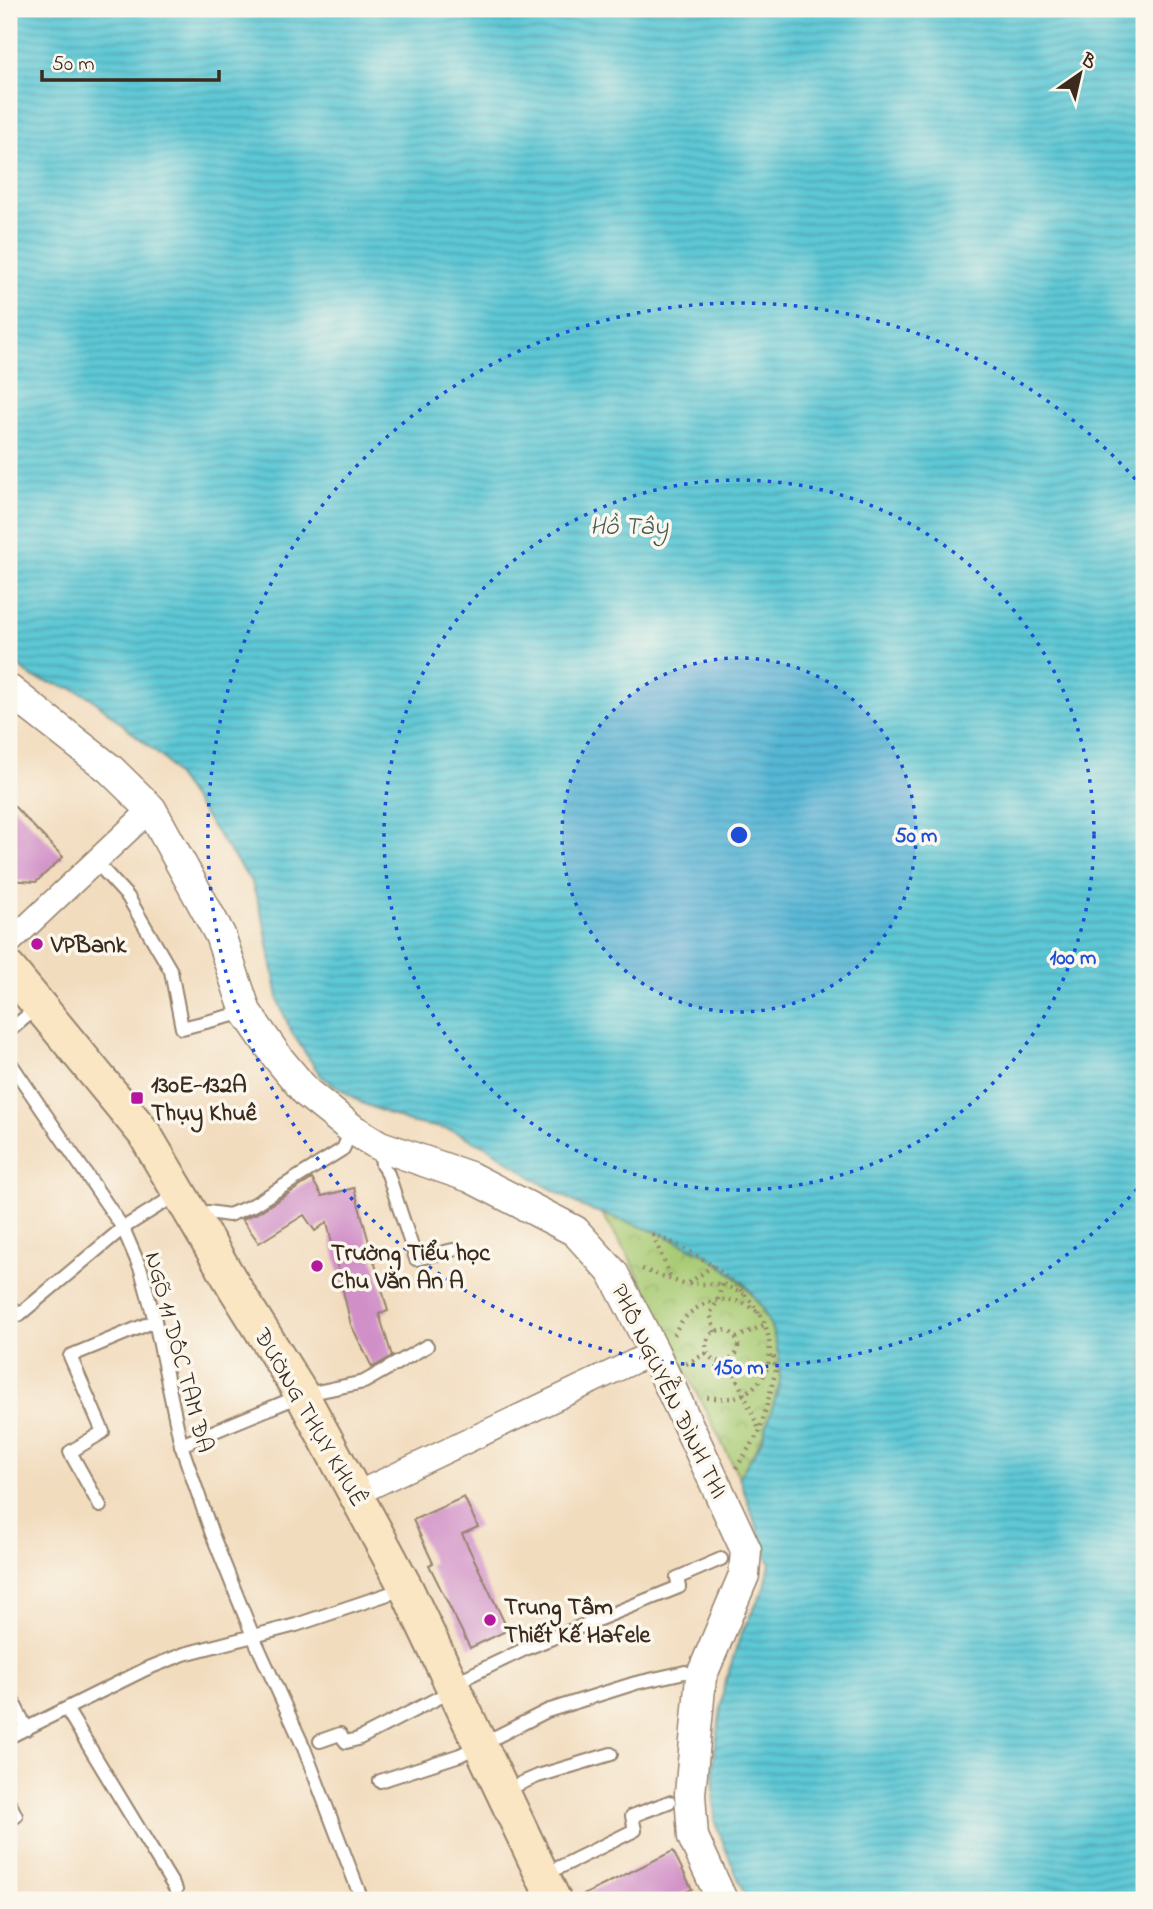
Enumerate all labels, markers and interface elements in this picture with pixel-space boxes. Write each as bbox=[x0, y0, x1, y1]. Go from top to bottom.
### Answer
scale bar bbox=[42, 38, 219, 82]
north arrow bbox=[1044, 38, 1114, 108]
text: B bbox=[1074, 47, 1101, 77]
text: 50 m bbox=[52, 50, 95, 80]
water label: Hồ Tây bbox=[590, 509, 669, 547]
text: 50 m bbox=[895, 822, 937, 852]
centre of rings bbox=[727, 823, 751, 847]
place label: VPBank bbox=[50, 929, 127, 964]
marker: VPBank bbox=[29, 936, 45, 952]
text: 100 m bbox=[1050, 944, 1096, 974]
place label: 130E-132A Thụy Khuê bbox=[151, 1069, 258, 1133]
marker: 130E-132A Thụy Khuê bbox=[129, 1090, 145, 1106]
place label: Trường Tiểu học Chu Văn An A bbox=[331, 1237, 491, 1300]
street label: NGÕ 11 DỐC TAM ĐA bbox=[134, 1248, 221, 1457]
marker: Trường Tiểu học Chu Văn An A bbox=[309, 1258, 325, 1274]
street label: PHỐ NGUYỄN ĐÌNH THI bbox=[600, 1278, 736, 1505]
street label: ĐƯỜNG THỤY KHUÊ bbox=[243, 1322, 374, 1514]
text: 150 m bbox=[714, 1354, 764, 1384]
place label: Trung Tâm Thiết Kế Hafele bbox=[504, 1591, 652, 1654]
marker: Trung Tâm Thiết Kế Hafele bbox=[482, 1612, 498, 1628]

